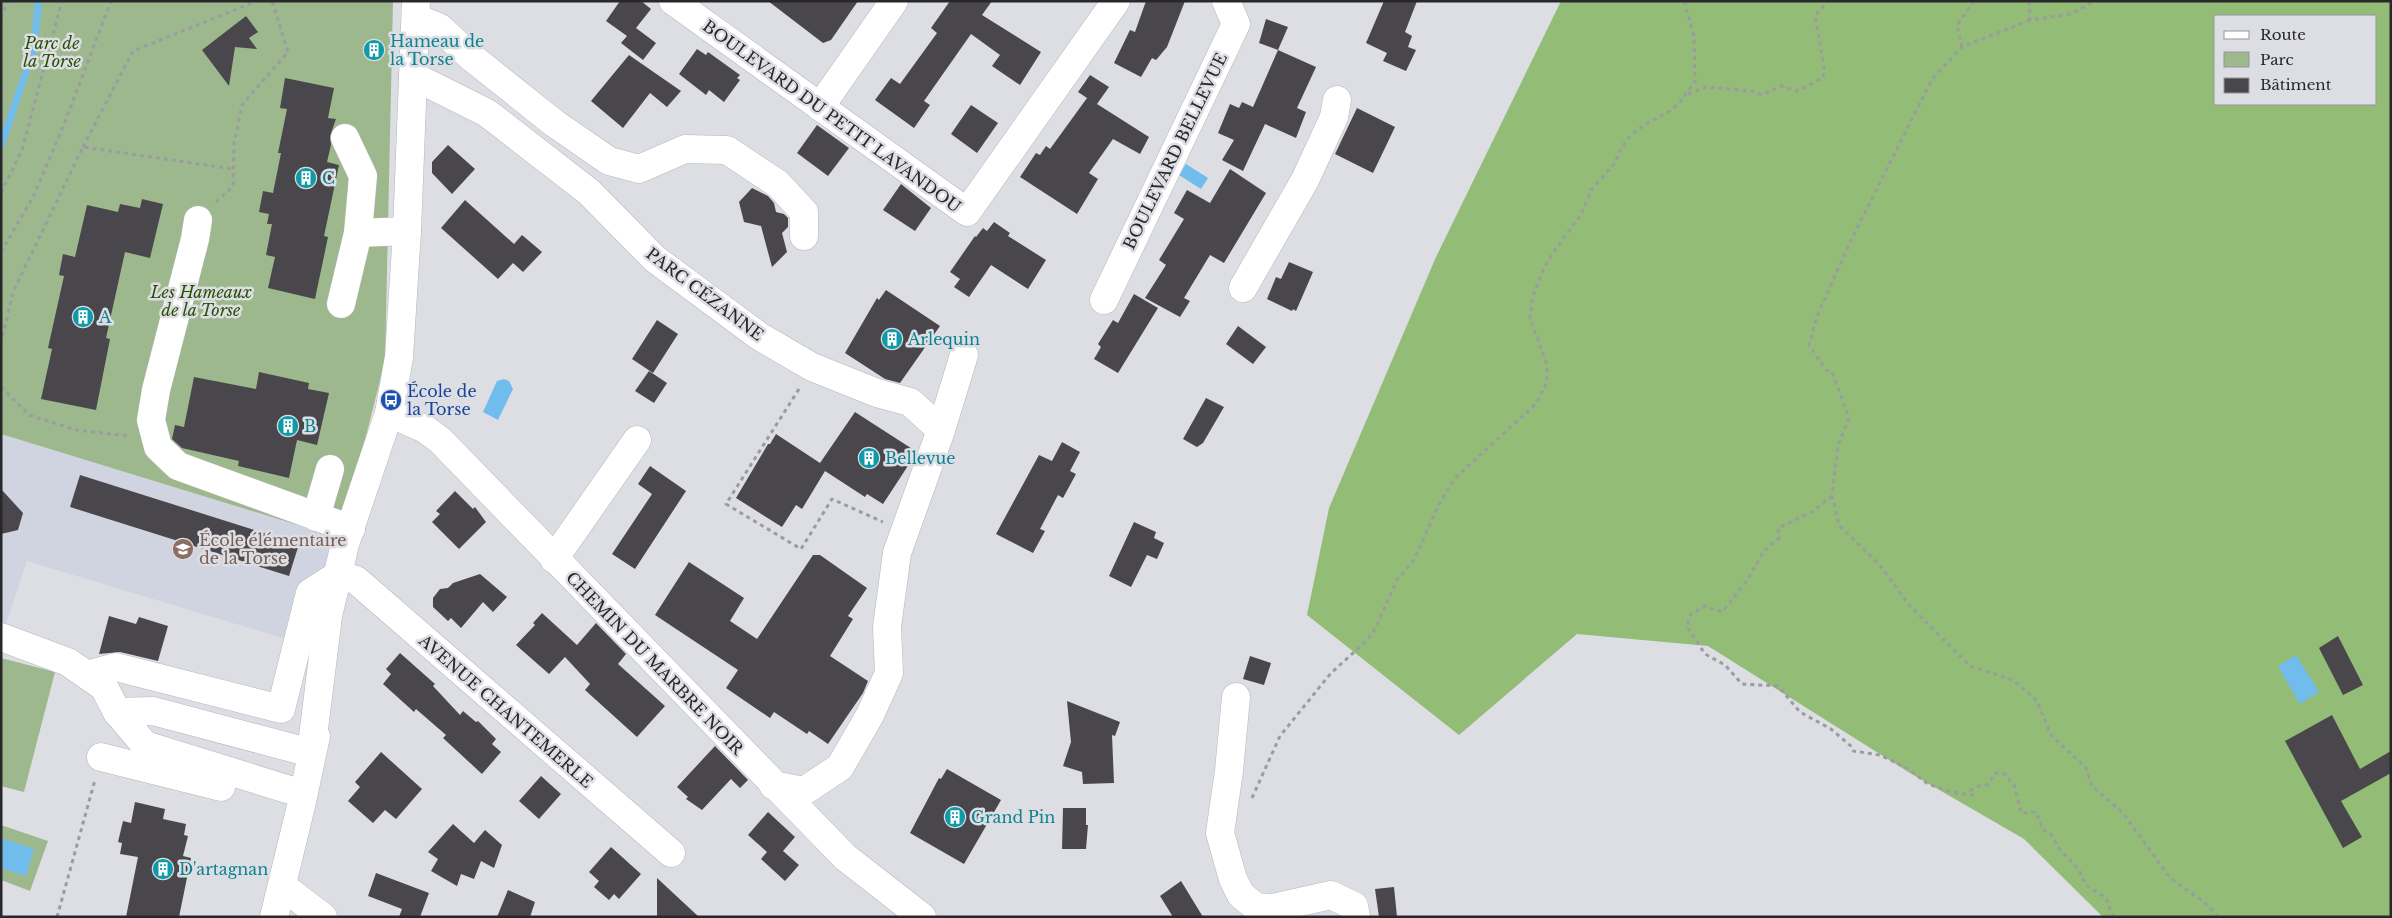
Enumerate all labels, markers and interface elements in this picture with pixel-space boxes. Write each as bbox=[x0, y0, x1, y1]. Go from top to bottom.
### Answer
legend bbox=[2214, 15, 2377, 105]
street label: BOULEVARD DU PETIT LAVANDOU bbox=[699, 16, 965, 217]
text: Route bbox=[2260, 25, 2306, 44]
place label: Hameau de la Torse bbox=[390, 31, 484, 69]
park label: Parc de la Torse bbox=[23, 33, 81, 71]
building icon: Hameau de la Torse bbox=[362, 38, 386, 62]
street label: BOULEVARD BELLEVUE bbox=[1119, 50, 1231, 252]
text: Parc bbox=[2260, 50, 2293, 69]
text: Bâtiment bbox=[2260, 75, 2332, 94]
building icon: C bbox=[294, 166, 318, 190]
place label: C bbox=[322, 168, 335, 188]
street label: PARC CÉZANNE bbox=[642, 243, 768, 345]
park label: Les Hameaux de la Torse bbox=[149, 282, 252, 320]
building icon: A bbox=[71, 305, 95, 329]
place label: A bbox=[98, 307, 112, 327]
building icon: Arlequin bbox=[880, 327, 904, 351]
place label: Arlequin bbox=[907, 329, 980, 349]
place label: École de la Torse bbox=[407, 381, 477, 419]
bus stop icon: École de la Torse bbox=[379, 388, 403, 412]
building icon: B bbox=[276, 414, 300, 438]
place label: B bbox=[304, 416, 316, 436]
building icon: Bellevue bbox=[857, 446, 881, 470]
place label: Bellevue bbox=[885, 448, 955, 468]
place label: École élémentaire de la Torse bbox=[199, 530, 347, 568]
school or university icon: École élémentaire de la Torse bbox=[171, 537, 195, 561]
street label: CHEMIN DU MARBRE NOIR bbox=[562, 567, 749, 760]
street label: AVENUE CHANTEMERLE bbox=[414, 629, 597, 792]
building icon: Grand Pin bbox=[943, 805, 967, 829]
place label: Grand Pin bbox=[971, 807, 1055, 827]
building icon: D'artagnan bbox=[151, 857, 175, 881]
place label: D'artagnan bbox=[179, 859, 268, 879]

